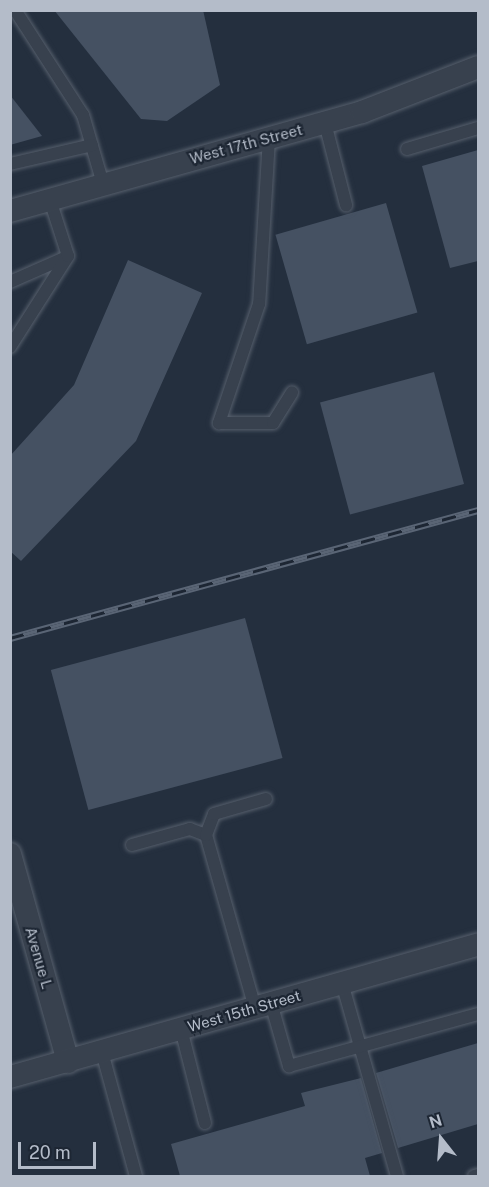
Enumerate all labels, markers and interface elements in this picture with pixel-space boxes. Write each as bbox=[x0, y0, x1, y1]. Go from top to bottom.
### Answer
street label: West 17th Street bbox=[188, 120, 304, 168]
street label: Avenue L bbox=[22, 925, 56, 991]
street label: West 15th Street bbox=[185, 986, 303, 1036]
north arrow bbox=[411, 1109, 471, 1169]
text: N bbox=[427, 1110, 444, 1132]
scale bar bbox=[21, 1130, 99, 1168]
text: 20 m bbox=[29, 1142, 71, 1163]

